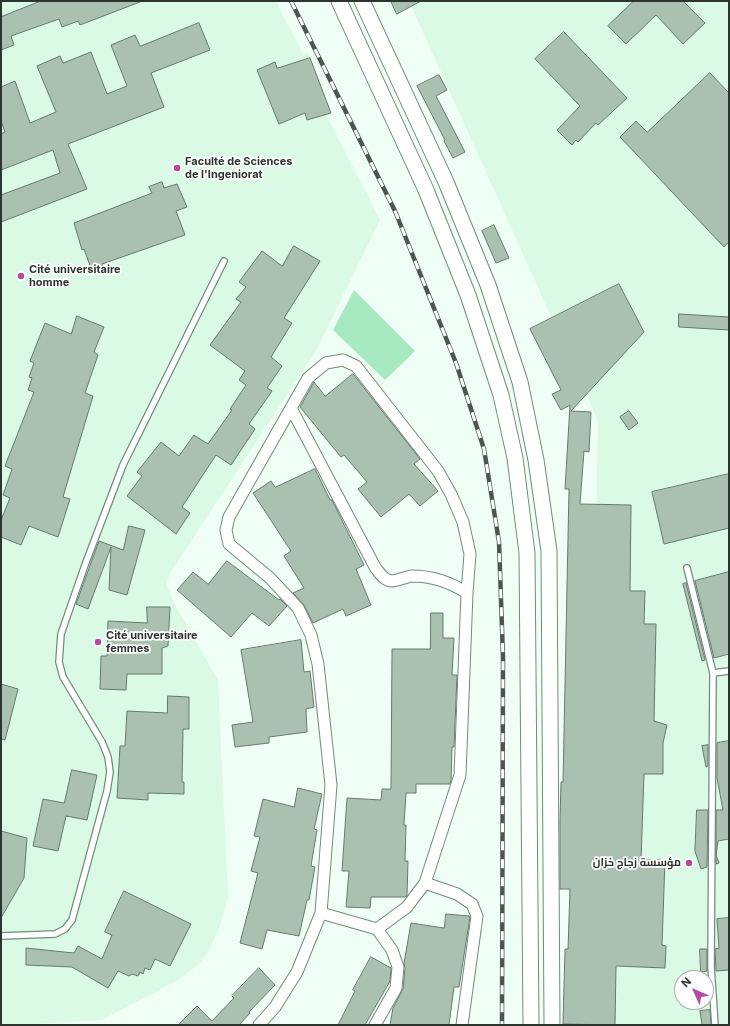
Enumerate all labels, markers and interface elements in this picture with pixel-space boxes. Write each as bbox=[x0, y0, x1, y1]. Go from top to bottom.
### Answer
place label: Faculté de Sciences de l'Ingeniorat bbox=[185, 155, 293, 181]
marker: Faculté de Sciences de l'Ingeniorat bbox=[172, 163, 182, 173]
place label: Cité universitaire homme bbox=[29, 263, 121, 289]
marker: Cité universitaire homme bbox=[16, 271, 26, 281]
place label: Cité universitaire femmes bbox=[106, 629, 198, 655]
marker: Cité universitaire femmes bbox=[93, 637, 103, 647]
place label: مؤسسة زجاج خزان bbox=[593, 856, 681, 870]
marker: مؤسسة زجاج خزان bbox=[684, 858, 694, 868]
north arrow bbox=[674, 970, 714, 1010]
text: N bbox=[678, 974, 694, 990]

